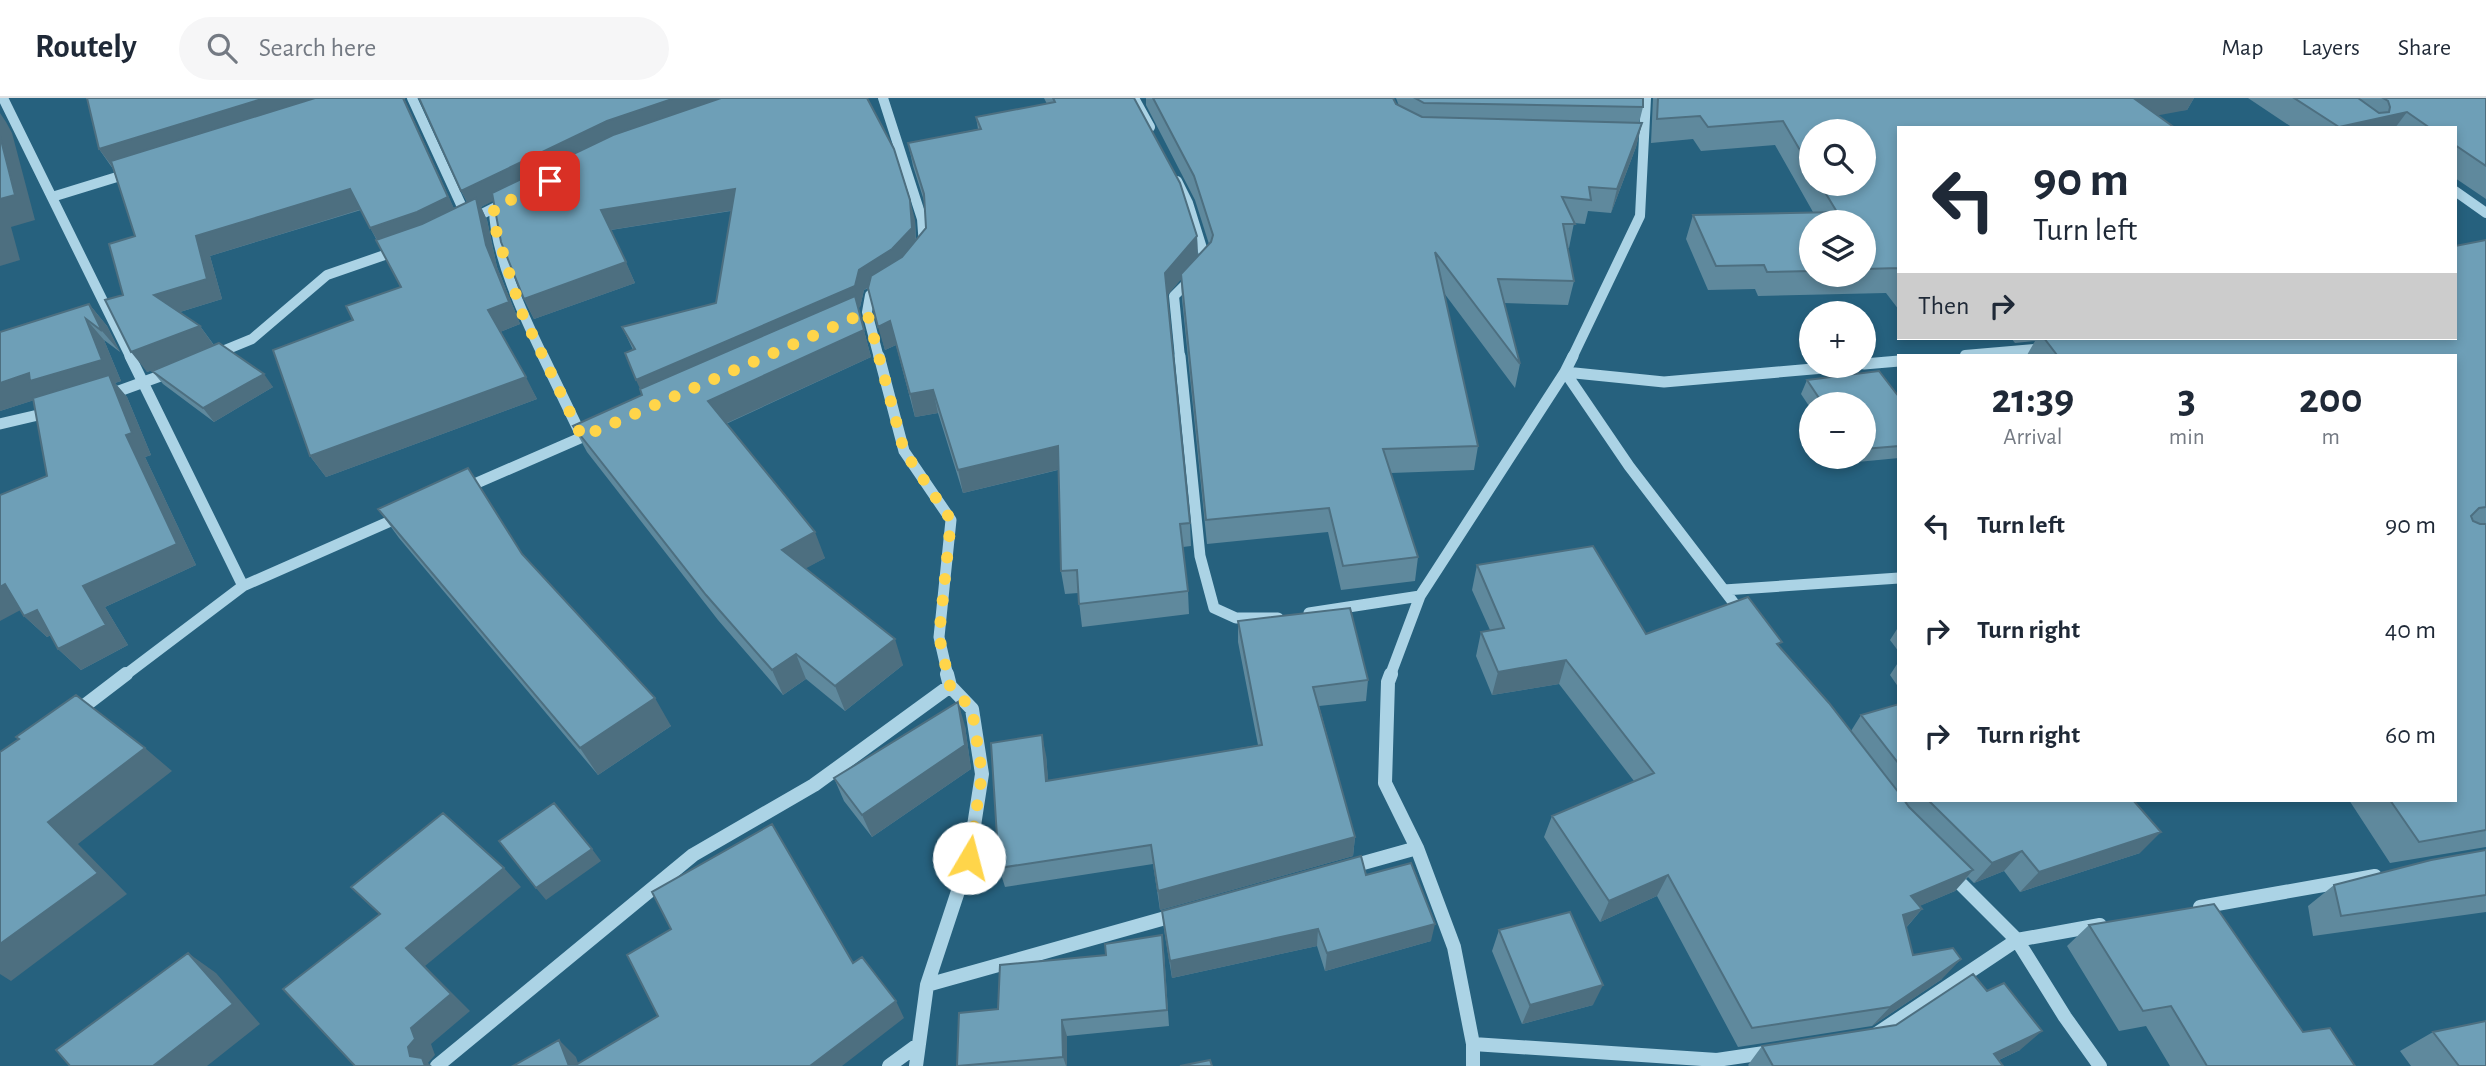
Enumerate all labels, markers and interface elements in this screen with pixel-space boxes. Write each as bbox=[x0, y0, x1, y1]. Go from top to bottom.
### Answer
search box bbox=[179, 17, 669, 80]
icon: search bbox=[203, 29, 241, 67]
text: Routely bbox=[35, 31, 137, 64]
text: Search here bbox=[259, 35, 376, 61]
text: Map bbox=[2221, 36, 2263, 60]
text: Layers bbox=[2301, 36, 2360, 60]
text: Share bbox=[2398, 36, 2451, 60]
map controls bbox=[1799, 119, 1876, 469]
button: search bbox=[1799, 119, 1876, 196]
pin bbox=[520, 151, 580, 211]
icon: left bbox=[1918, 154, 2009, 245]
text: 90 m bbox=[2033, 156, 2129, 205]
icon: arrive bbox=[531, 162, 569, 200]
button: layers bbox=[1799, 210, 1876, 287]
text: Turn left bbox=[2033, 214, 2137, 246]
icon: right bbox=[1983, 287, 2021, 325]
text: Then bbox=[1918, 293, 1969, 319]
button: + bbox=[1799, 301, 1876, 378]
text: 21:39 bbox=[1991, 378, 2074, 420]
text: 3 bbox=[2178, 378, 2196, 420]
text: 200 bbox=[2299, 378, 2363, 420]
button: − bbox=[1799, 392, 1876, 469]
text: Arrival bbox=[2003, 426, 2062, 449]
text: min bbox=[2169, 426, 2205, 449]
text: m bbox=[2322, 426, 2340, 449]
icon: left bbox=[1918, 507, 1956, 545]
text: Turn left bbox=[1977, 512, 2065, 538]
text: 90 m bbox=[2385, 512, 2436, 538]
icon: right bbox=[1918, 612, 1956, 650]
text: Turn right bbox=[1977, 617, 2080, 643]
text: 40 m bbox=[2385, 617, 2436, 643]
icon: right bbox=[1918, 717, 1956, 755]
text: Turn right bbox=[1977, 722, 2080, 748]
text: 60 m bbox=[2385, 722, 2436, 748]
position arrow bbox=[932, 821, 1006, 895]

